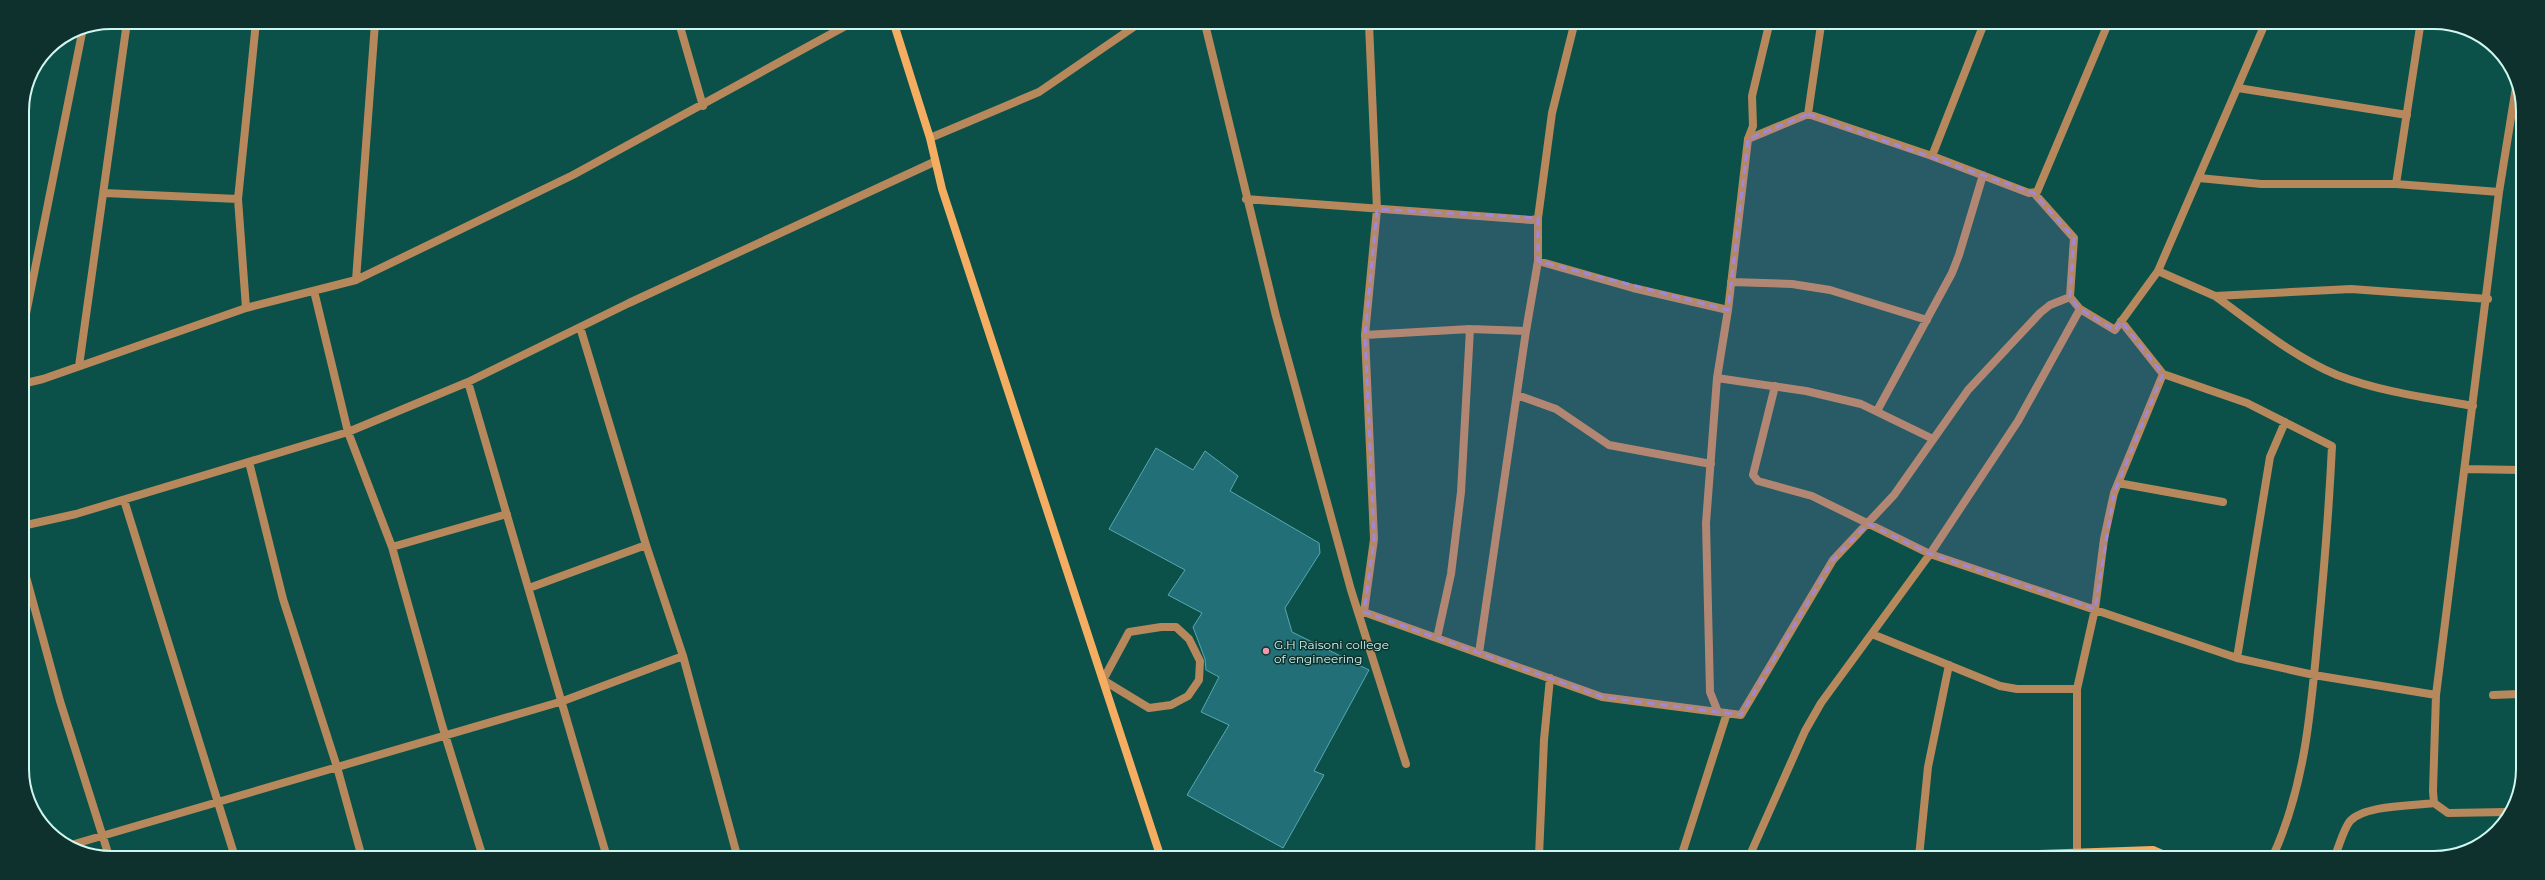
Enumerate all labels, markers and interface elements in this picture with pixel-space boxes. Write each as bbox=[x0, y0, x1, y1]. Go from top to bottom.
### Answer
place label: G.H Raisoni college of engineering bbox=[1274, 637, 1389, 666]
marker: G.H Raisoni college of engineering bbox=[1261, 646, 1271, 656]

